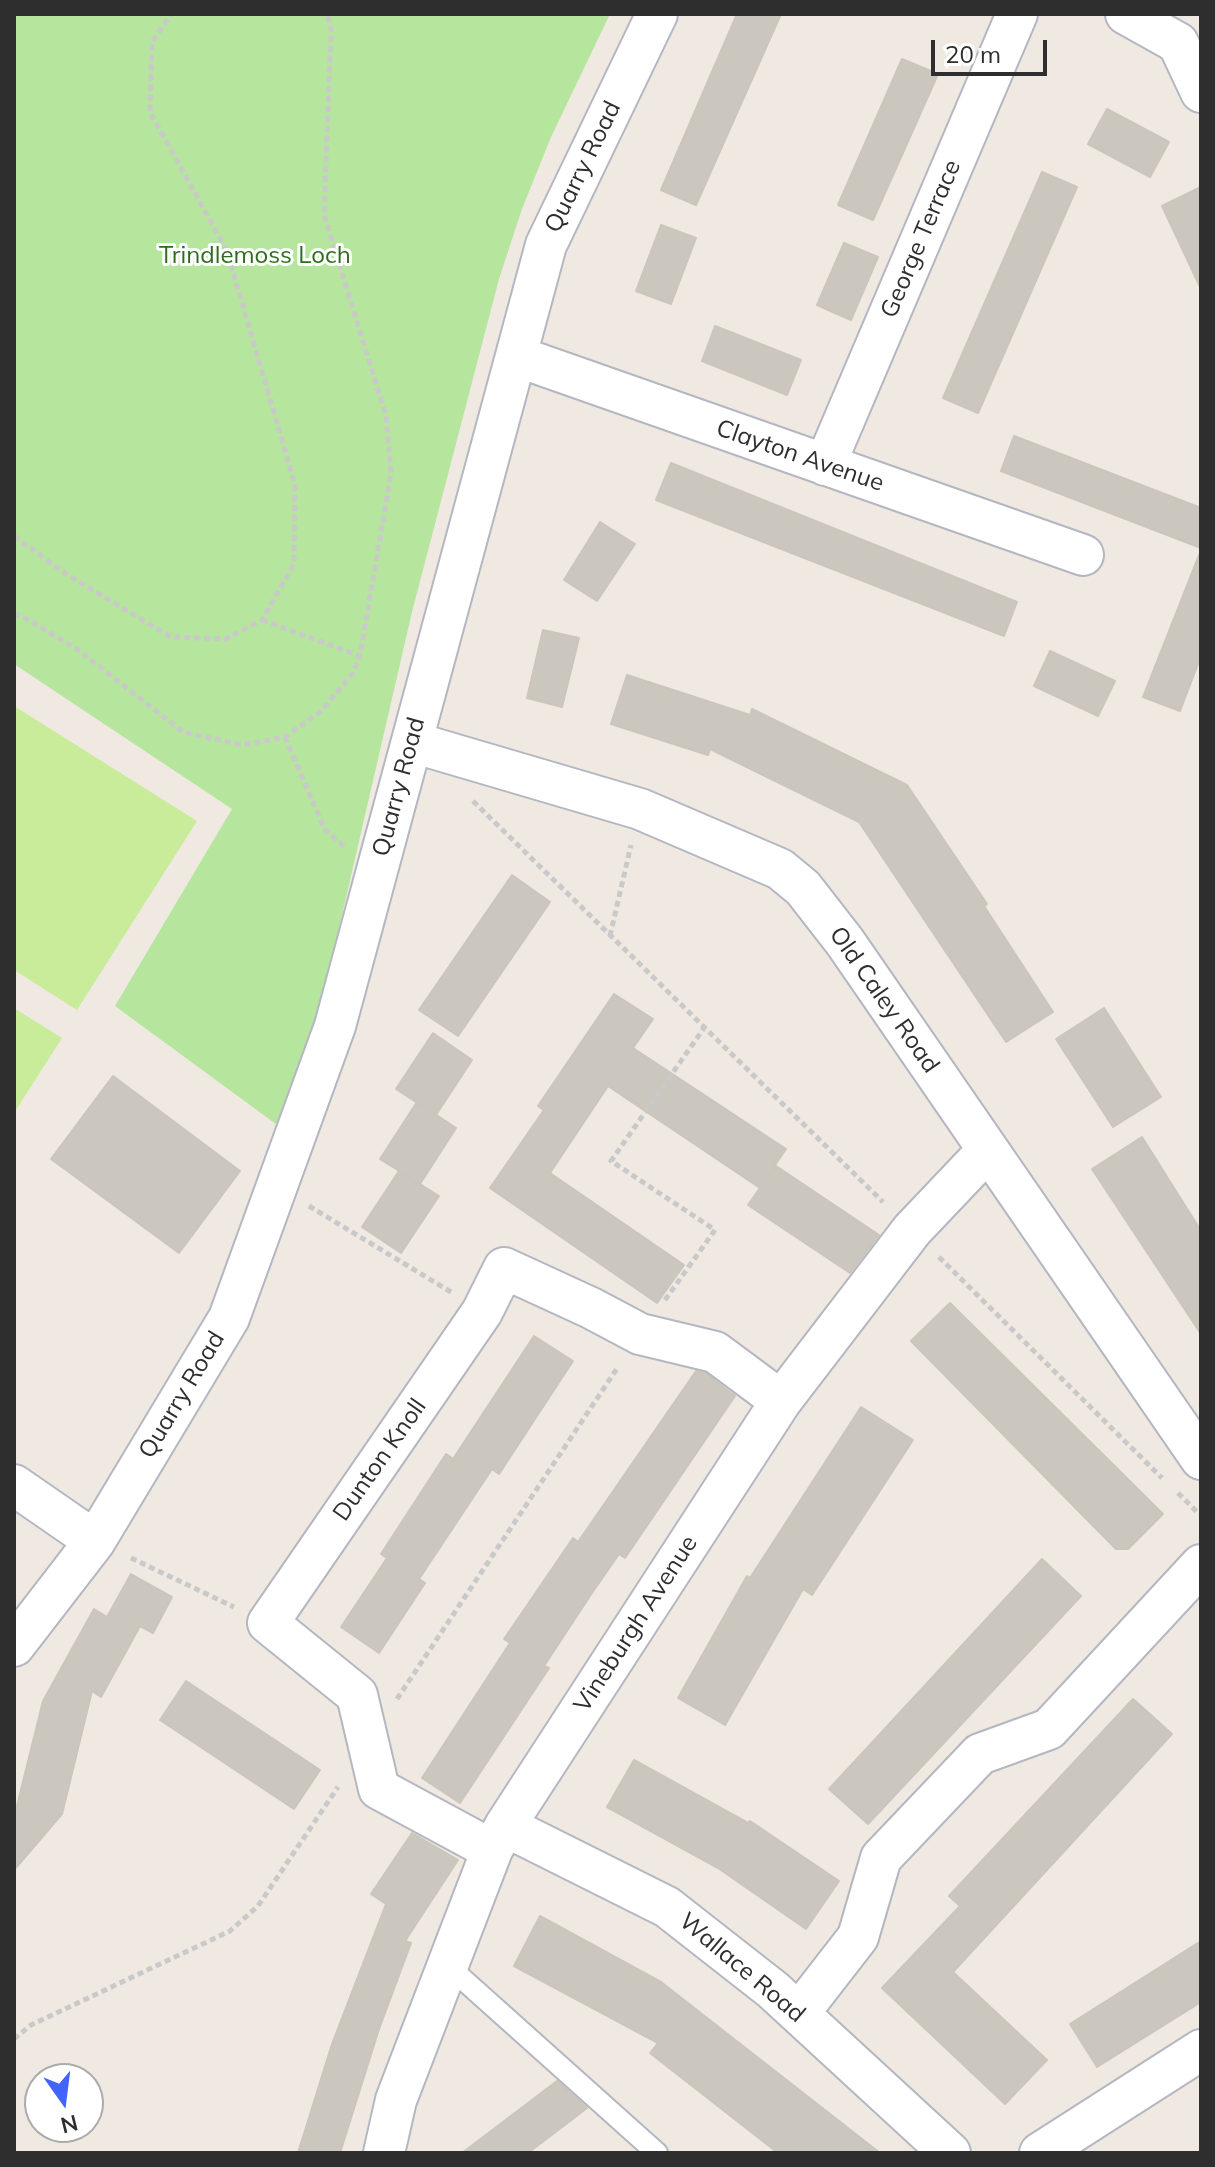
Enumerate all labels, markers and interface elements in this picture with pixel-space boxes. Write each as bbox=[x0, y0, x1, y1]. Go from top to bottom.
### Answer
scale bar bbox=[935, 24, 1051, 74]
text: 20 m bbox=[945, 39, 1001, 69]
street label: Quarry Road bbox=[539, 97, 627, 237]
street label: George Terrace bbox=[875, 156, 967, 322]
park label: Trindlemoss Loch bbox=[159, 242, 351, 270]
street label: Clayton Avenue bbox=[712, 414, 888, 498]
street label: Quarry Road bbox=[367, 714, 431, 860]
street label: Old Caley Road bbox=[823, 921, 945, 1079]
street label: Quarry Road bbox=[133, 1326, 231, 1464]
street label: Dunton Knoll bbox=[327, 1393, 433, 1527]
street label: Vineburgh Avenue bbox=[568, 1530, 704, 1718]
street label: Wallace Road bbox=[673, 1907, 811, 2029]
north arrow bbox=[24, 2063, 104, 2143]
text: N bbox=[58, 2109, 81, 2140]

